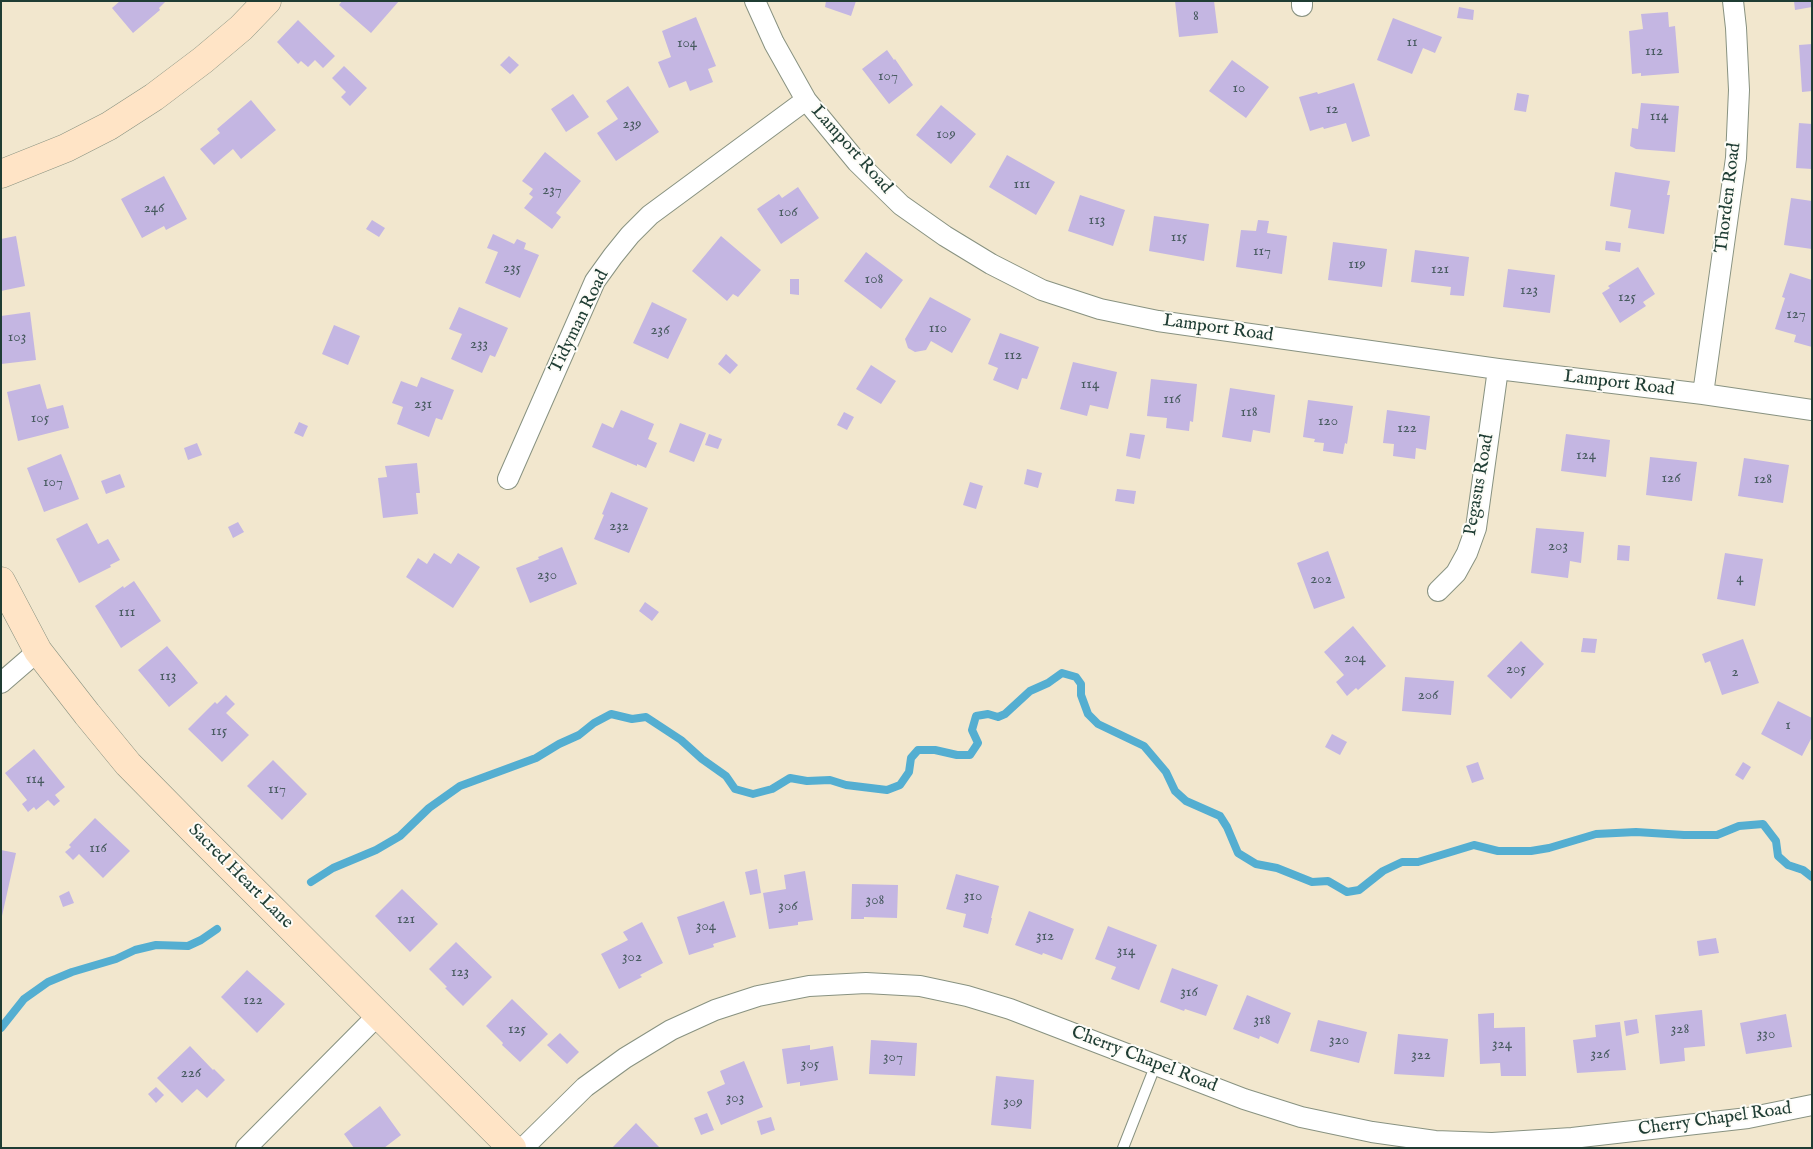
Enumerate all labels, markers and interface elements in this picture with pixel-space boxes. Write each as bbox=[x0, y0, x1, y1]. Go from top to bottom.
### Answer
house number: 8 bbox=[1193, 8, 1199, 26]
house number: 11 bbox=[1406, 34, 1418, 52]
house number: 104 bbox=[677, 35, 697, 53]
house number: 112 bbox=[1645, 43, 1663, 61]
house number: 107 bbox=[878, 68, 898, 86]
house number: 10 bbox=[1233, 80, 1245, 98]
street label: Lamport Road bbox=[806, 101, 896, 199]
house number: 12 bbox=[1326, 101, 1338, 119]
house number: 114 bbox=[1650, 108, 1668, 126]
house number: 239 bbox=[622, 116, 642, 134]
house number: 109 bbox=[936, 126, 956, 144]
street label: Thorden Road bbox=[1712, 142, 1746, 254]
house number: 111 bbox=[1014, 176, 1030, 194]
house number: 237 bbox=[542, 182, 562, 200]
house number: 246 bbox=[144, 200, 164, 218]
house number: 106 bbox=[778, 204, 798, 222]
house number: 113 bbox=[1089, 212, 1105, 230]
house number: 115 bbox=[1171, 229, 1187, 247]
house number: 117 bbox=[1253, 243, 1271, 261]
house number: 119 bbox=[1348, 256, 1366, 274]
house number: 235 bbox=[503, 260, 521, 278]
house number: 121 bbox=[1431, 261, 1449, 279]
street label: Tidyman Road bbox=[546, 267, 614, 377]
house number: 108 bbox=[865, 271, 883, 289]
house number: 123 bbox=[1520, 282, 1538, 300]
house number: 125 bbox=[1618, 289, 1636, 307]
house number: 127 bbox=[1786, 306, 1806, 324]
street label: Lamport Road bbox=[1161, 311, 1275, 347]
house number: 110 bbox=[929, 320, 947, 338]
house number: 236 bbox=[651, 322, 669, 340]
house number: 103 bbox=[8, 329, 26, 347]
house number: 233 bbox=[470, 336, 488, 354]
house number: 112 bbox=[1004, 347, 1022, 365]
street label: Lamport Road bbox=[1562, 366, 1676, 402]
house number: 114 bbox=[1081, 376, 1099, 394]
house number: 116 bbox=[1163, 391, 1181, 409]
house number: 231 bbox=[414, 396, 432, 414]
house number: 118 bbox=[1240, 404, 1258, 422]
house number: 105 bbox=[31, 410, 49, 428]
house number: 120 bbox=[1318, 413, 1338, 431]
house number: 122 bbox=[1397, 420, 1417, 438]
street label: Pegasus Road bbox=[1460, 433, 1500, 537]
house number: 124 bbox=[1576, 447, 1596, 465]
house number: 126 bbox=[1662, 470, 1680, 488]
house number: 128 bbox=[1754, 471, 1772, 489]
house number: 107 bbox=[43, 474, 63, 492]
house number: 232 bbox=[609, 518, 629, 536]
house number: 203 bbox=[1548, 538, 1568, 556]
house number: 230 bbox=[537, 567, 557, 585]
house number: 4 bbox=[1736, 570, 1744, 588]
house number: 202 bbox=[1310, 571, 1332, 589]
house number: 111 bbox=[119, 604, 135, 622]
house number: 204 bbox=[1344, 650, 1366, 668]
house number: 205 bbox=[1506, 661, 1526, 679]
house number: 2 bbox=[1731, 664, 1739, 682]
house number: 113 bbox=[160, 668, 176, 686]
house number: 206 bbox=[1418, 687, 1438, 705]
house number: 1 bbox=[1785, 717, 1791, 735]
house number: 115 bbox=[211, 723, 227, 741]
house number: 114 bbox=[26, 771, 44, 789]
house number: 117 bbox=[268, 781, 286, 799]
street label: Sacred Heart Lane bbox=[183, 820, 297, 934]
house number: 116 bbox=[89, 840, 107, 858]
house number: 310 bbox=[964, 888, 982, 906]
house number: 308 bbox=[866, 892, 884, 910]
house number: 306 bbox=[778, 898, 798, 916]
house number: 121 bbox=[397, 911, 415, 929]
house number: 304 bbox=[696, 918, 716, 936]
house number: 312 bbox=[1036, 928, 1054, 946]
house number: 314 bbox=[1117, 943, 1135, 961]
house number: 302 bbox=[622, 949, 642, 967]
house number: 123 bbox=[451, 964, 469, 982]
house number: 316 bbox=[1180, 984, 1198, 1002]
house number: 122 bbox=[243, 992, 263, 1010]
house number: 318 bbox=[1253, 1012, 1271, 1030]
house number: 125 bbox=[508, 1021, 526, 1039]
house number: 328 bbox=[1671, 1021, 1689, 1039]
street label: Cherry Chapel Road bbox=[1068, 1022, 1220, 1098]
house number: 330 bbox=[1757, 1026, 1775, 1044]
house number: 320 bbox=[1329, 1032, 1349, 1050]
house number: 324 bbox=[1492, 1036, 1512, 1054]
house number: 326 bbox=[1591, 1046, 1609, 1064]
house number: 322 bbox=[1411, 1047, 1431, 1065]
house number: 307 bbox=[883, 1049, 903, 1067]
house number: 305 bbox=[801, 1056, 819, 1074]
house number: 226 bbox=[181, 1065, 201, 1083]
house number: 303 bbox=[726, 1090, 744, 1108]
house number: 309 bbox=[1003, 1094, 1023, 1112]
street label: Cherry Chapel Road bbox=[1637, 1099, 1793, 1141]

